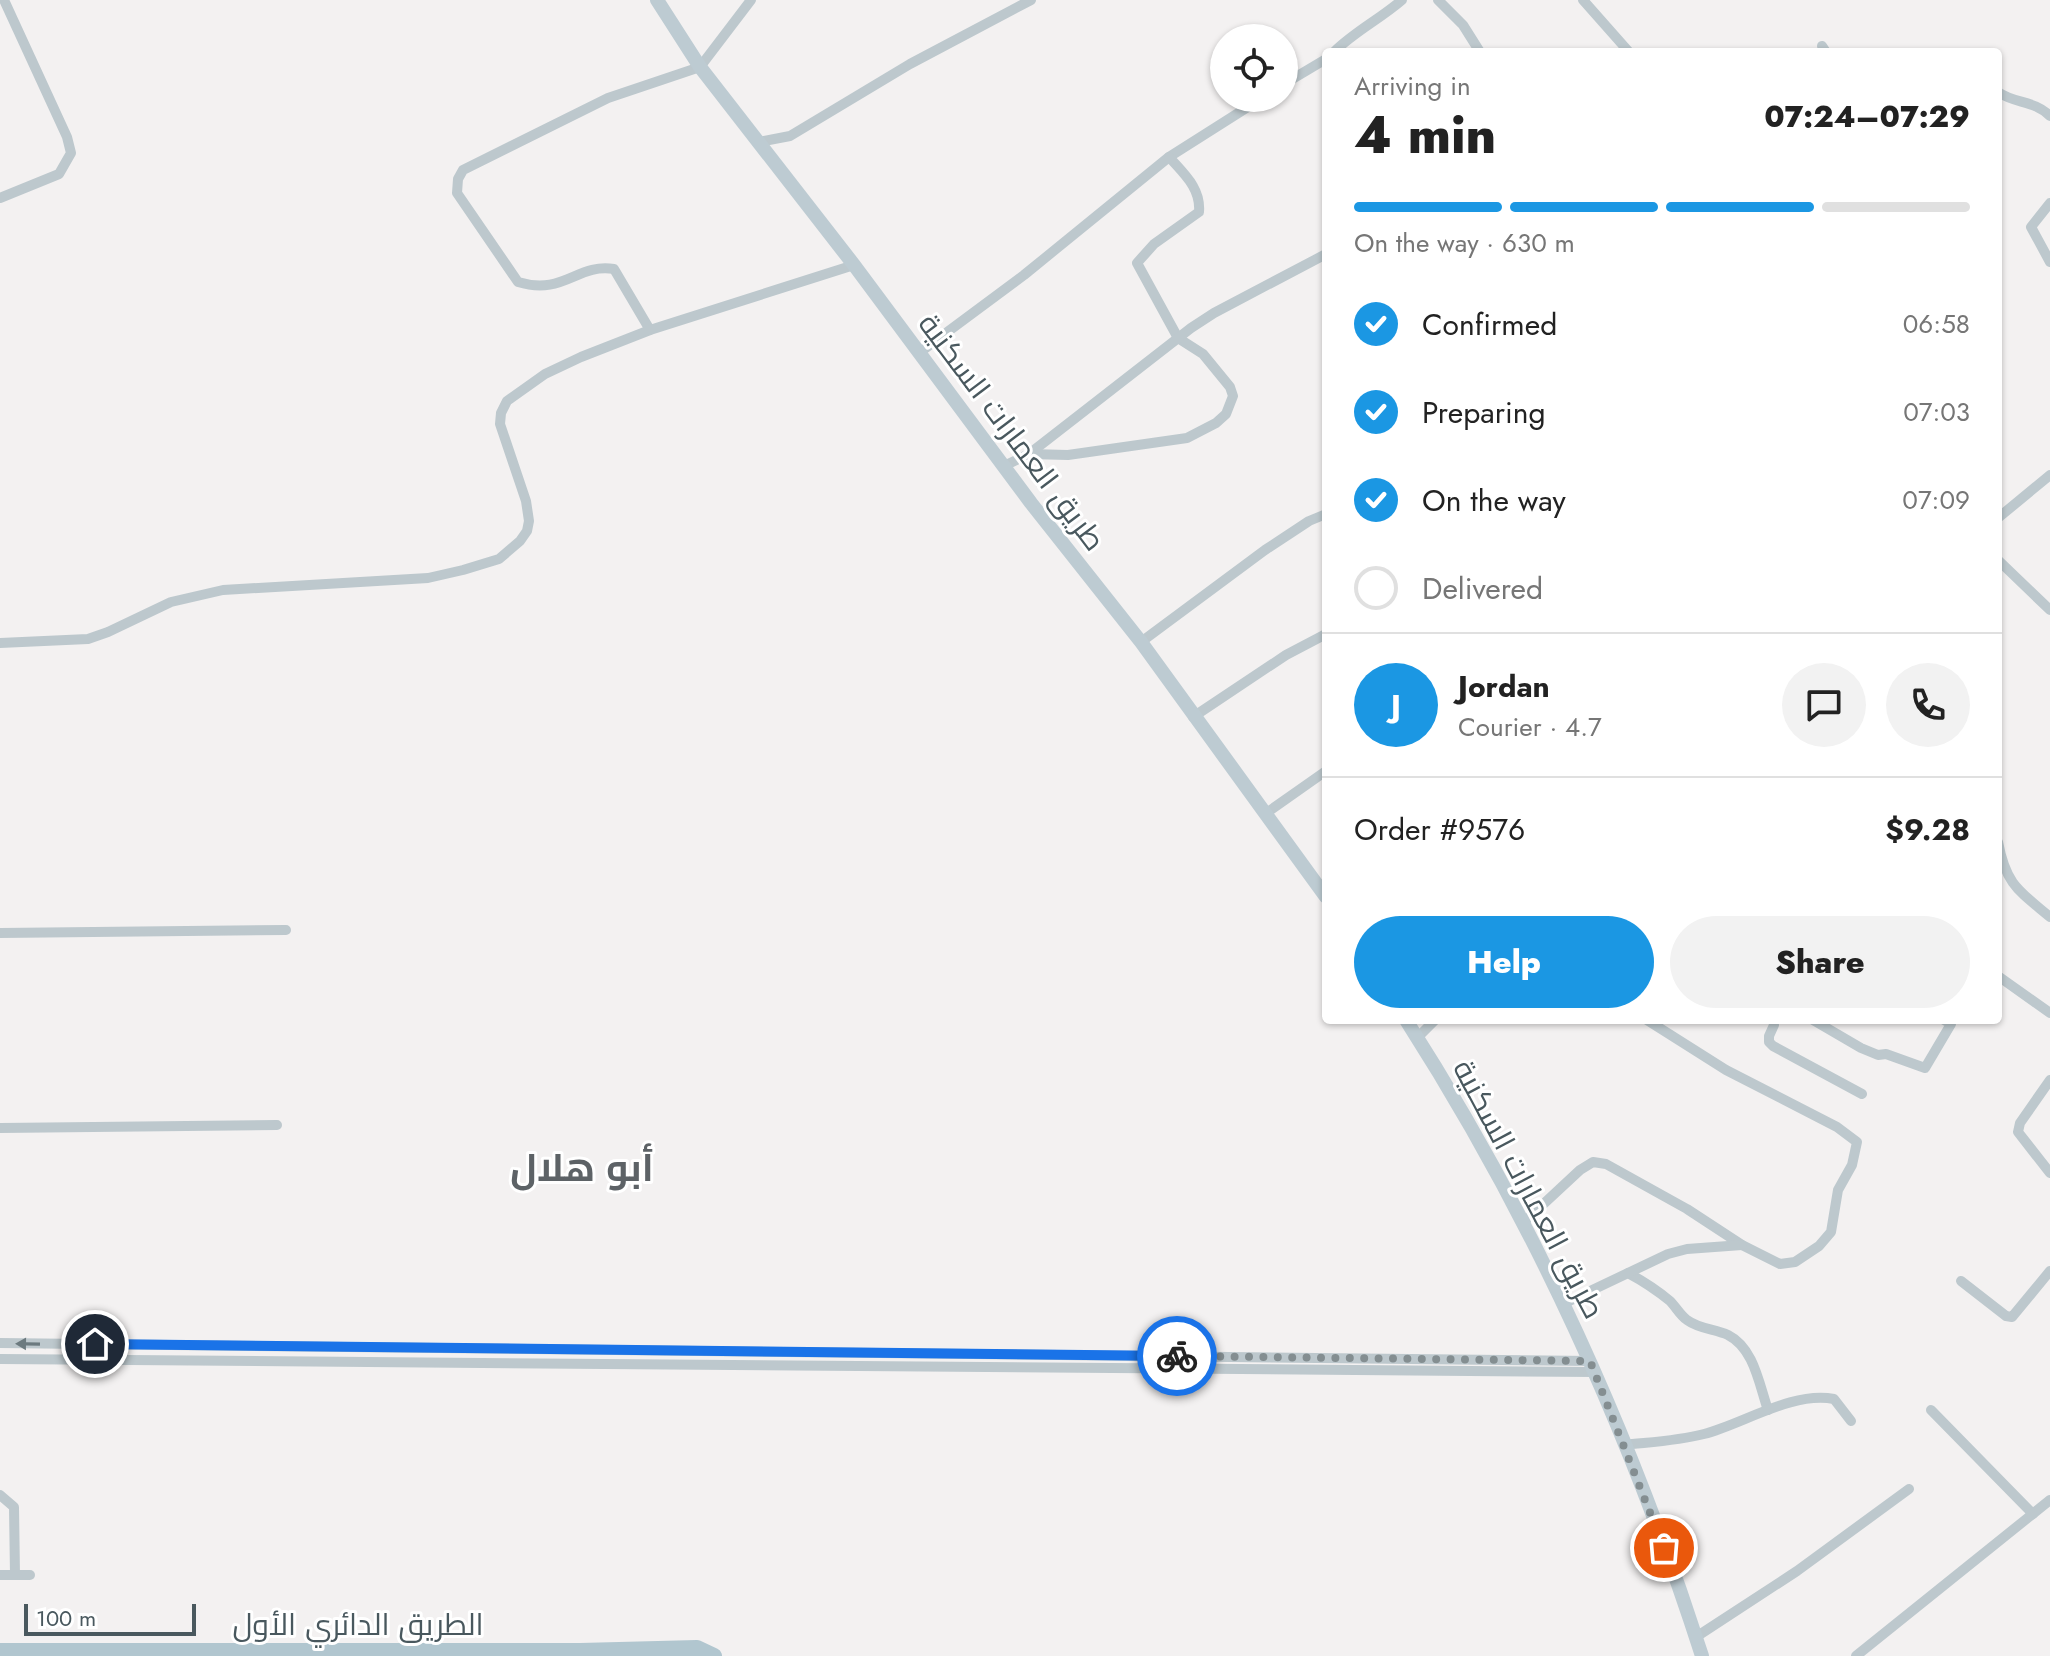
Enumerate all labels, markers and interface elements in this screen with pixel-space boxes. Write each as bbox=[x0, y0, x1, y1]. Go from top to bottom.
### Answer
map controls bbox=[1210, 24, 1298, 112]
button: locate bbox=[1210, 24, 1298, 112]
text: Arriving in bbox=[1354, 67, 1471, 105]
text: 07:24–07:29 bbox=[1764, 95, 1970, 138]
text: 4 min bbox=[1354, 97, 1496, 173]
text: On the way · 630 m bbox=[1354, 224, 1575, 262]
icon: check bbox=[1354, 302, 1398, 346]
text: Confirmed bbox=[1422, 303, 1557, 346]
street label: طريق العمارات السكنية bbox=[908, 304, 1116, 560]
text: 06:58 bbox=[1903, 305, 1970, 343]
icon: check bbox=[1354, 390, 1398, 434]
text: Preparing bbox=[1422, 391, 1546, 434]
text: 07:03 bbox=[1903, 393, 1970, 431]
icon: check bbox=[1354, 478, 1398, 522]
text: On the way bbox=[1422, 479, 1566, 522]
text: 07:09 bbox=[1902, 481, 1970, 519]
text: Delivered bbox=[1422, 567, 1543, 610]
button: chat bbox=[1782, 663, 1866, 747]
button: phone bbox=[1886, 663, 1970, 747]
text: Jordan bbox=[1458, 665, 1550, 708]
text: J bbox=[1391, 684, 1401, 727]
text: Courier · 4.7 bbox=[1458, 708, 1602, 746]
text: Order #9576 bbox=[1354, 808, 1525, 851]
text: $9.28 bbox=[1885, 808, 1970, 851]
button: Help bbox=[1354, 916, 1654, 1008]
button: Share bbox=[1670, 916, 1970, 1008]
street label: طريق العمارات السكنية bbox=[1443, 1052, 1615, 1326]
district label: أبو هلال bbox=[510, 1140, 654, 1195]
pin bbox=[61, 1310, 129, 1378]
courier bbox=[1137, 1316, 1217, 1396]
icon: home bbox=[73, 1322, 117, 1366]
icon: bike bbox=[1155, 1334, 1199, 1378]
one-way arrow bbox=[15, 1337, 40, 1350]
pin bbox=[1630, 1514, 1698, 1582]
icon: bag bbox=[1642, 1526, 1686, 1570]
scale bar bbox=[24, 1600, 196, 1636]
text: 100 m bbox=[36, 1602, 96, 1634]
street label: الطريق الدائري الأول bbox=[232, 1603, 484, 1648]

